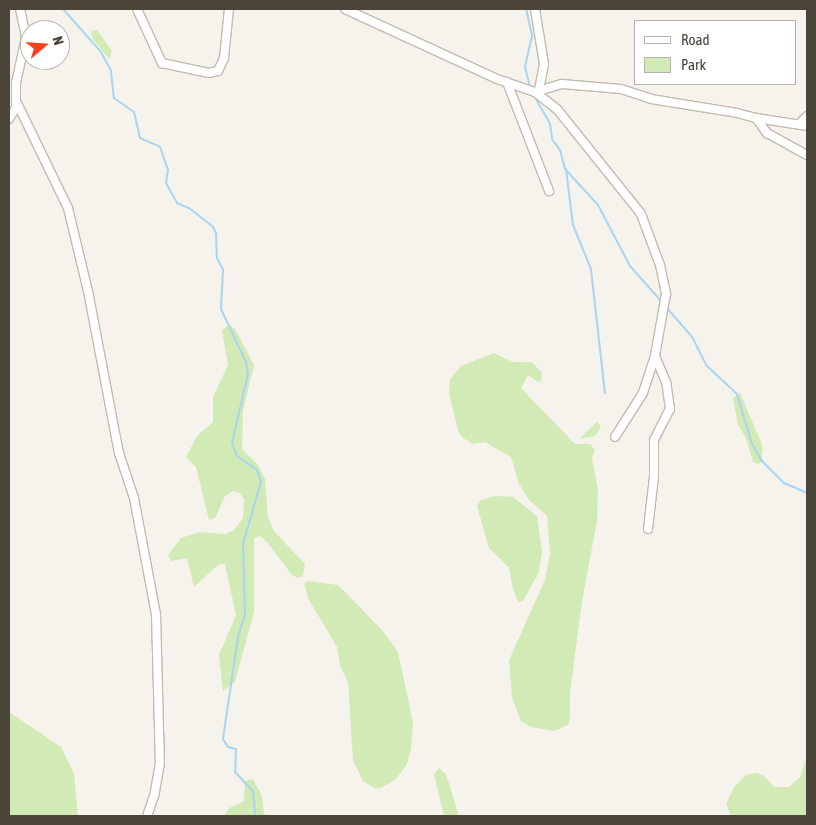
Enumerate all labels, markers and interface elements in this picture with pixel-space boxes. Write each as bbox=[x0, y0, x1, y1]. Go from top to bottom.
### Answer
north arrow bbox=[20, 20, 70, 70]
legend bbox=[634, 20, 796, 85]
text: Road bbox=[681, 31, 710, 48]
text: N bbox=[49, 34, 67, 47]
text: Park bbox=[681, 56, 706, 73]

